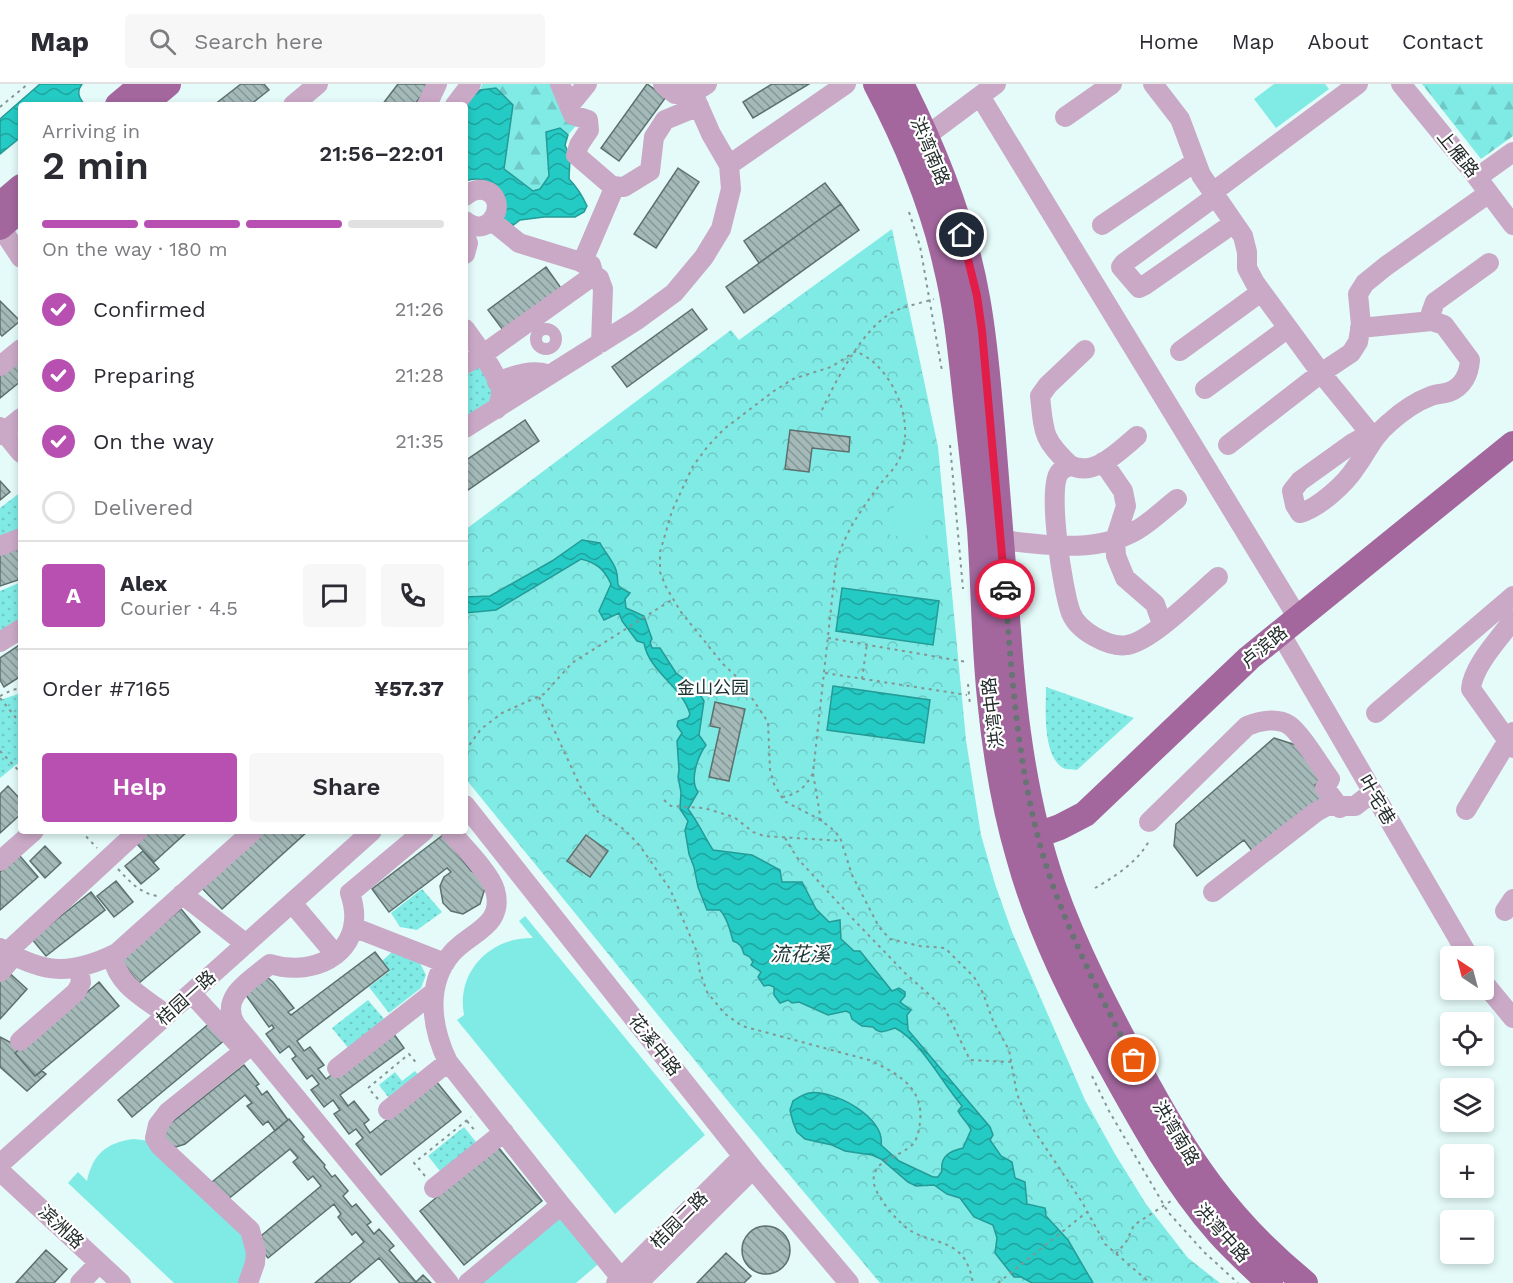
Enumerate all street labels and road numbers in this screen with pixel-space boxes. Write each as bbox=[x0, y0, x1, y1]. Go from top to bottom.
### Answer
street label: 洪湾南路 bbox=[907, 114, 954, 188]
street label: 上雁路 bbox=[1433, 126, 1484, 181]
street label: 卢滨路 bbox=[1236, 621, 1291, 672]
street label: 洪湾中路 bbox=[978, 676, 1007, 750]
street label: 叶宅巷 bbox=[1355, 771, 1400, 828]
street label: 桔园一路 bbox=[152, 966, 219, 1030]
street label: 花溪中路 bbox=[625, 1010, 686, 1080]
street label: 洪湾南路 bbox=[1149, 1096, 1204, 1169]
street label: 桔园二路 bbox=[646, 1187, 712, 1253]
street label: 洪湾中路 bbox=[1190, 1199, 1254, 1266]
street label: 滨洲路 bbox=[34, 1201, 88, 1253]

